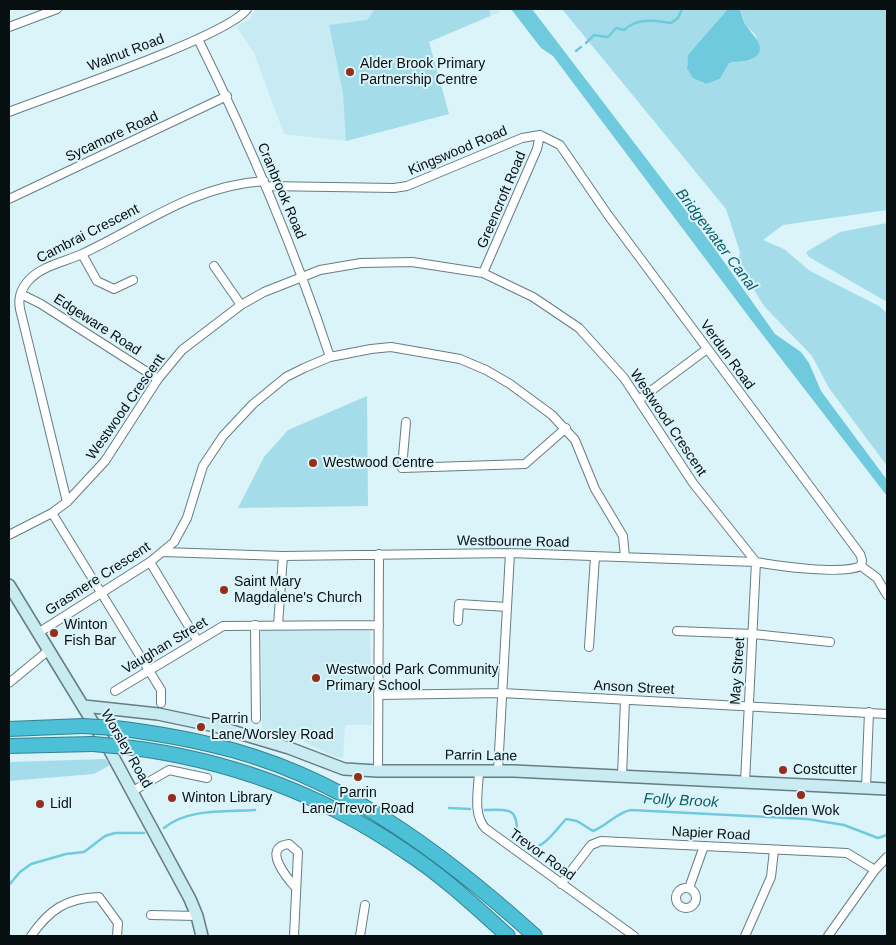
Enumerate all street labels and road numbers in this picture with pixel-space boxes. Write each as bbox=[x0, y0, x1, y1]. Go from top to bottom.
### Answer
street label: Walnut Road bbox=[85, 31, 167, 75]
street label: Sycamore Road bbox=[63, 108, 161, 166]
street label: Kingswood Road bbox=[406, 123, 510, 179]
street label: Cranbrook Road bbox=[253, 140, 309, 242]
street label: Greencroft Road bbox=[474, 149, 530, 251]
street label: Cambrai Crescent bbox=[34, 201, 142, 267]
street label: Edgeware Road bbox=[50, 291, 144, 359]
street label: Verdun Road bbox=[696, 317, 758, 393]
street label: Westwood Crescent bbox=[83, 351, 169, 463]
street label: Westwood Crescent bbox=[626, 366, 710, 480]
street label: Westbourne Road bbox=[457, 533, 569, 551]
street label: Grasmere Crescent bbox=[42, 539, 154, 619]
street label: Vaughan Street bbox=[119, 614, 211, 678]
street label: May Street bbox=[727, 637, 749, 705]
street label: Anson Street bbox=[593, 677, 675, 699]
street label: Worsley Road bbox=[97, 707, 155, 791]
street label: Parrin Lane bbox=[445, 747, 517, 765]
street label: Napier Road bbox=[671, 824, 751, 844]
street label: Trevor Road bbox=[506, 825, 578, 885]

